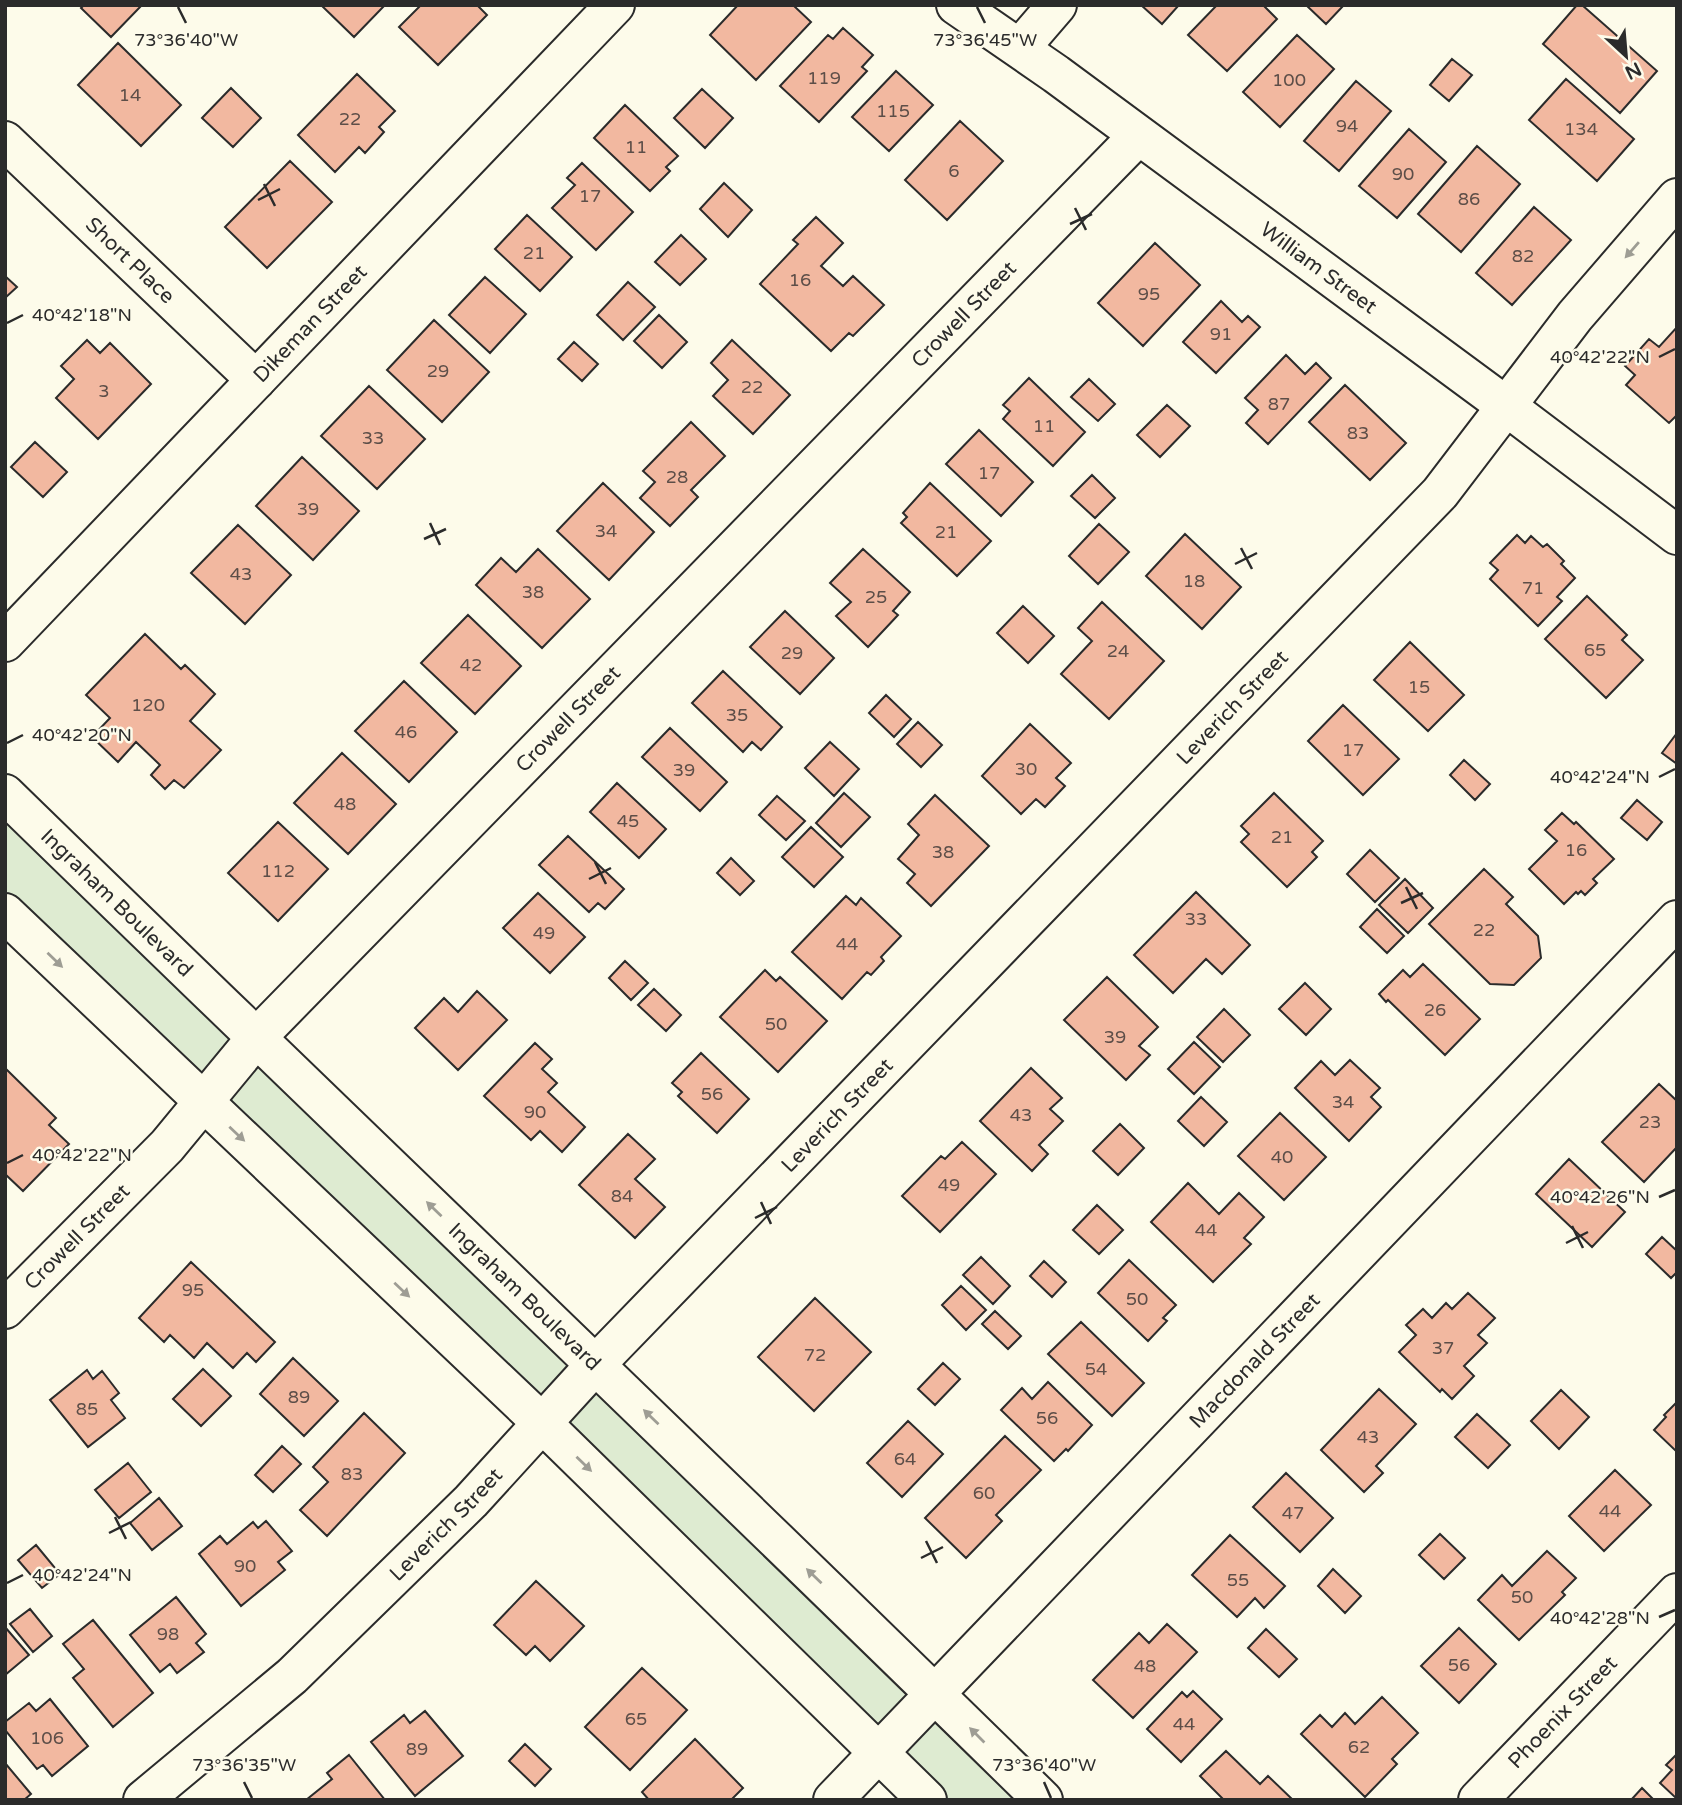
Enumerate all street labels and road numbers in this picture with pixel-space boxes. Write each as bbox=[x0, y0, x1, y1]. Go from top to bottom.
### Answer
street label: Short Place bbox=[80, 212, 180, 309]
street label: William Street bbox=[1256, 217, 1382, 319]
street label: Crowell Street bbox=[906, 256, 1021, 373]
street label: Dikeman Street bbox=[248, 259, 372, 388]
street label: Leverich Street bbox=[1171, 645, 1293, 770]
street label: Crowell Street bbox=[510, 660, 626, 777]
street label: Ingraham Boulevard bbox=[36, 823, 198, 982]
street label: Leverich Street bbox=[776, 1053, 898, 1178]
street label: Crowell Street bbox=[19, 1178, 135, 1295]
street label: Ingraham Boulevard bbox=[443, 1217, 606, 1376]
street label: Macdonald Street bbox=[1184, 1288, 1325, 1433]
street label: Leverich Street bbox=[384, 1463, 508, 1586]
street label: Phoenix Street bbox=[1503, 1651, 1622, 1773]

